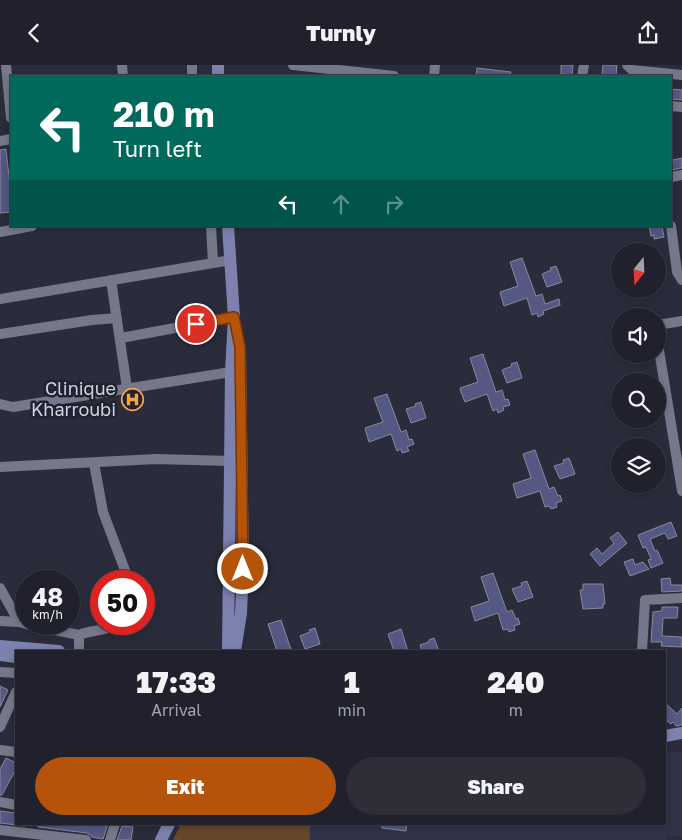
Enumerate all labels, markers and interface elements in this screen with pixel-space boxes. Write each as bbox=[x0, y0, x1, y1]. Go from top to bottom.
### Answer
icon: back bbox=[20, 19, 48, 47]
text: Turnly bbox=[306, 19, 376, 46]
icon: share bbox=[634, 19, 662, 47]
text: 210 m bbox=[113, 93, 215, 135]
icon: left bbox=[30, 95, 95, 160]
text: Turn left bbox=[113, 135, 202, 162]
icon: left bbox=[274, 190, 302, 218]
icon: ahead bbox=[327, 190, 355, 218]
icon: right bbox=[380, 190, 408, 218]
north arrow bbox=[611, 243, 666, 297]
map controls bbox=[611, 243, 666, 493]
pin bbox=[175, 303, 217, 345]
button: sound bbox=[611, 308, 666, 363]
icon: arrive bbox=[182, 310, 210, 338]
button: search bbox=[611, 373, 666, 428]
place label: Clinique Kharroubi bbox=[31, 377, 116, 420]
hospital icon: Clinique Kharroubi bbox=[120, 387, 144, 411]
button: layers bbox=[611, 438, 666, 493]
position arrow bbox=[216, 542, 268, 594]
speed limit sign: 50 bbox=[90, 570, 155, 635]
text: 48 bbox=[32, 581, 63, 612]
text: km/h bbox=[32, 607, 63, 622]
text: 17:33 bbox=[136, 664, 216, 700]
text: 1 bbox=[344, 664, 360, 700]
text: 240 bbox=[487, 664, 545, 700]
text: Arrival bbox=[151, 700, 201, 720]
text: min bbox=[338, 700, 366, 720]
text: m bbox=[509, 700, 523, 720]
button: Exit bbox=[35, 757, 336, 815]
button: Share bbox=[346, 757, 646, 815]

